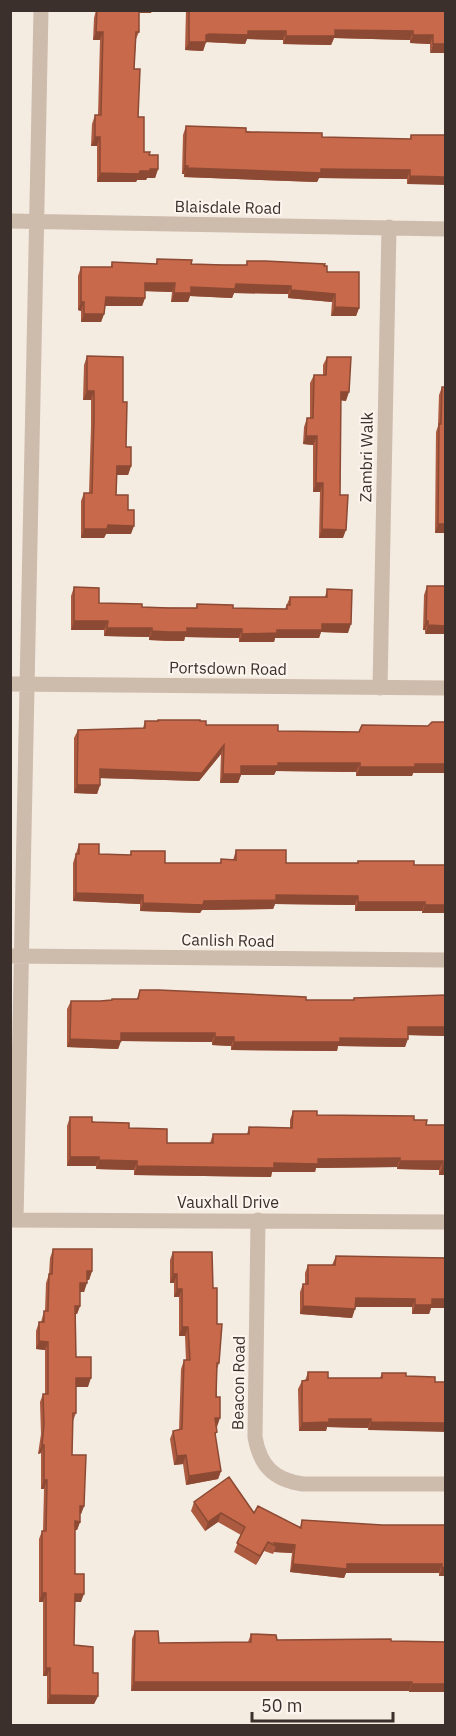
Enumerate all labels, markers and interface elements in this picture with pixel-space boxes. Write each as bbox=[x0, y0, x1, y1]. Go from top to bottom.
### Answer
street label: Blaisdale Road bbox=[175, 196, 281, 218]
street label: Zambri Walk bbox=[355, 411, 377, 502]
street label: Portsdown Road bbox=[169, 657, 287, 679]
street label: Canlish Road bbox=[181, 929, 275, 951]
street label: Vauxhall Drive bbox=[177, 1192, 279, 1212]
street label: Beacon Road bbox=[227, 1336, 249, 1430]
scale bar bbox=[252, 1685, 393, 1723]
text: 50 m bbox=[261, 1694, 303, 1717]

